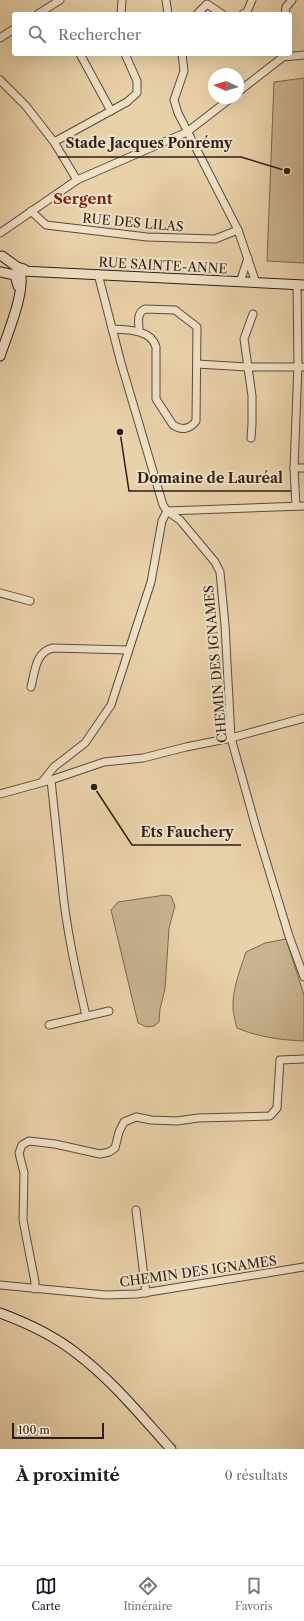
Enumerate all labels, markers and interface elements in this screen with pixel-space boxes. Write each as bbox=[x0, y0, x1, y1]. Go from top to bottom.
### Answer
search box bbox=[12, 12, 292, 56]
icon: search bbox=[26, 23, 48, 45]
text: Rechercher bbox=[58, 25, 141, 44]
north arrow bbox=[208, 68, 244, 104]
callout: Stade Jacques Ponrémy bbox=[58, 131, 241, 157]
text: Stade Jacques Ponrémy bbox=[66, 134, 233, 152]
district label: Sergent bbox=[53, 189, 113, 208]
street label: RUE DES LILAS bbox=[82, 210, 185, 234]
street label: RUE SAINTE-ANNE bbox=[98, 254, 228, 276]
callout: Domaine de Lauréal bbox=[129, 465, 291, 491]
text: Domaine de Lauréal bbox=[137, 469, 283, 487]
street label: CHEMIN DES IGNAMES bbox=[200, 584, 230, 744]
callout: Ets Fauchery bbox=[132, 819, 241, 845]
text: Ets Fauchery bbox=[140, 823, 234, 841]
street label: CHEMIN DES IGNAMES bbox=[118, 1252, 278, 1290]
scale bar bbox=[12, 1421, 104, 1440]
text: 100 m bbox=[18, 1423, 50, 1437]
text: À proximité bbox=[16, 1465, 120, 1485]
text: 0 résultats bbox=[224, 1467, 288, 1483]
tab: Carte bbox=[31, 1575, 60, 1613]
tab: Itinéraire bbox=[123, 1575, 172, 1613]
tab: Favoris bbox=[235, 1575, 272, 1613]

